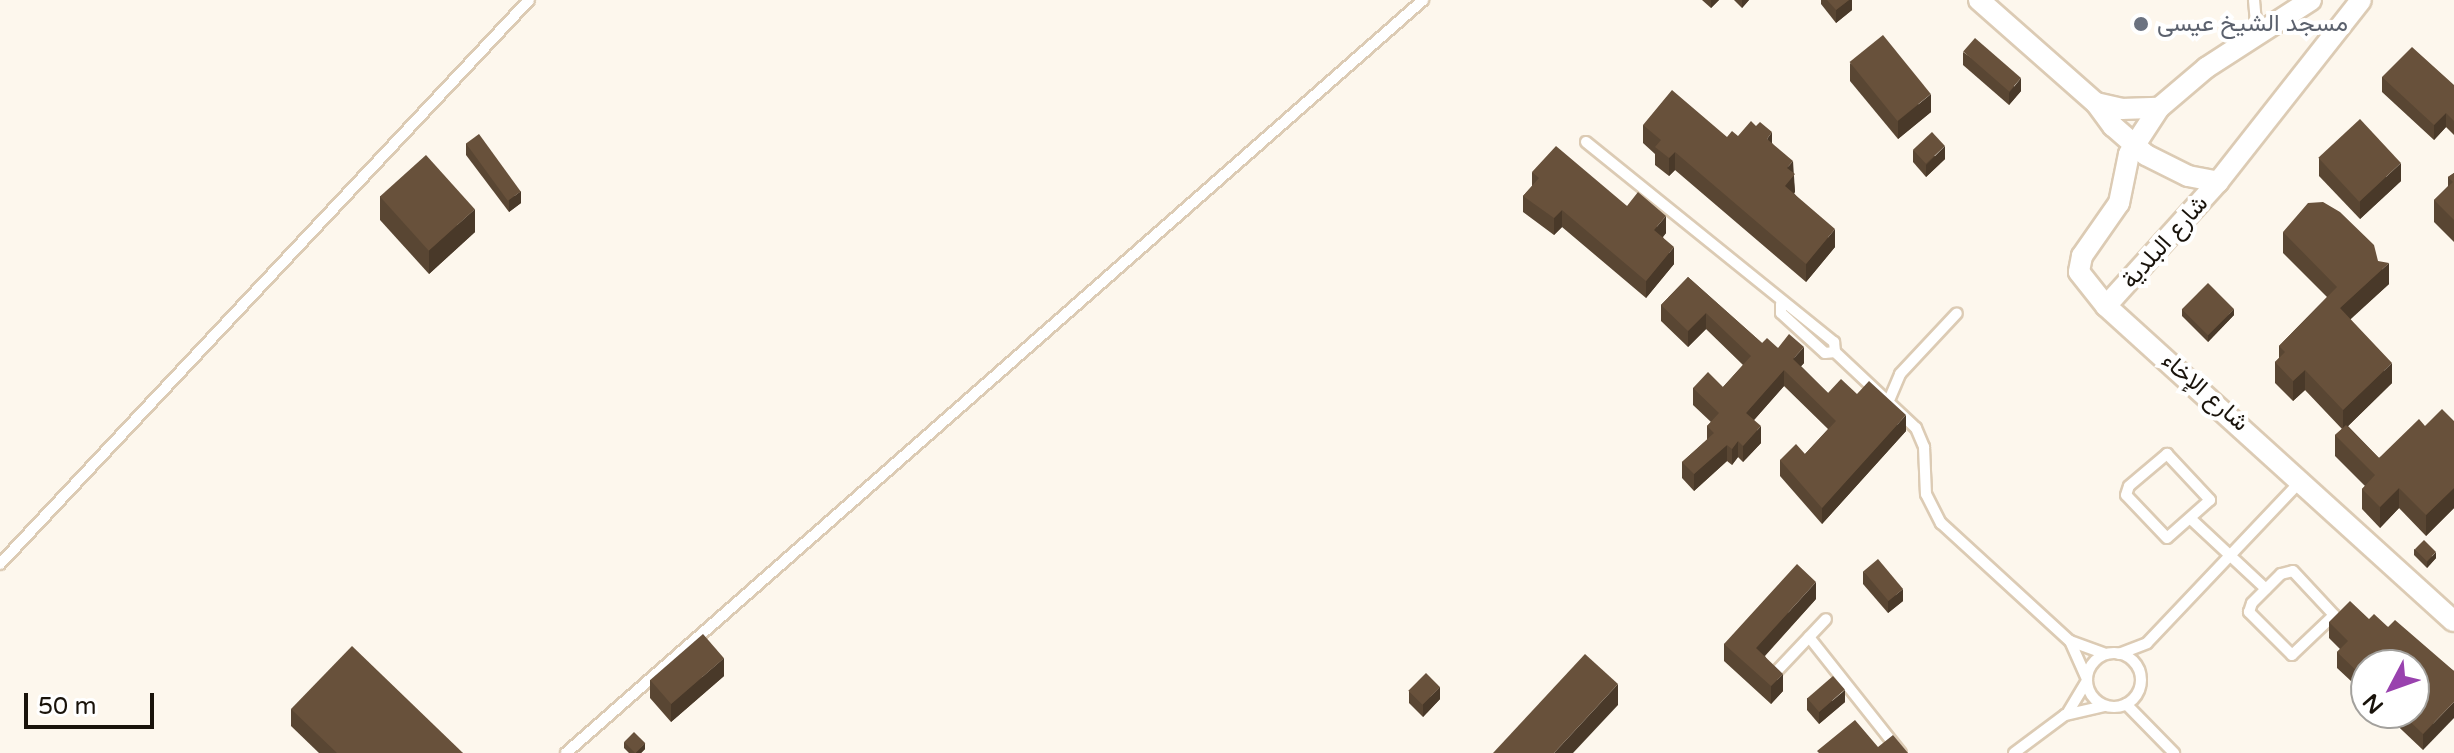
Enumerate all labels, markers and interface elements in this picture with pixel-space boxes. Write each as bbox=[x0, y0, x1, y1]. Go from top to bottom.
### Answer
place label: مسجد الشيخ عيسى bbox=[2157, 10, 2348, 38]
marker: مسجد الشيخ عيسى bbox=[2132, 15, 2150, 33]
street label: شارع البلدية bbox=[2116, 189, 2214, 295]
street label: شارع الإخاء bbox=[2156, 346, 2254, 438]
north arrow bbox=[2350, 649, 2430, 729]
scale bar bbox=[28, 677, 158, 727]
text: N bbox=[2358, 688, 2389, 719]
text: 50 m bbox=[38, 692, 96, 721]

